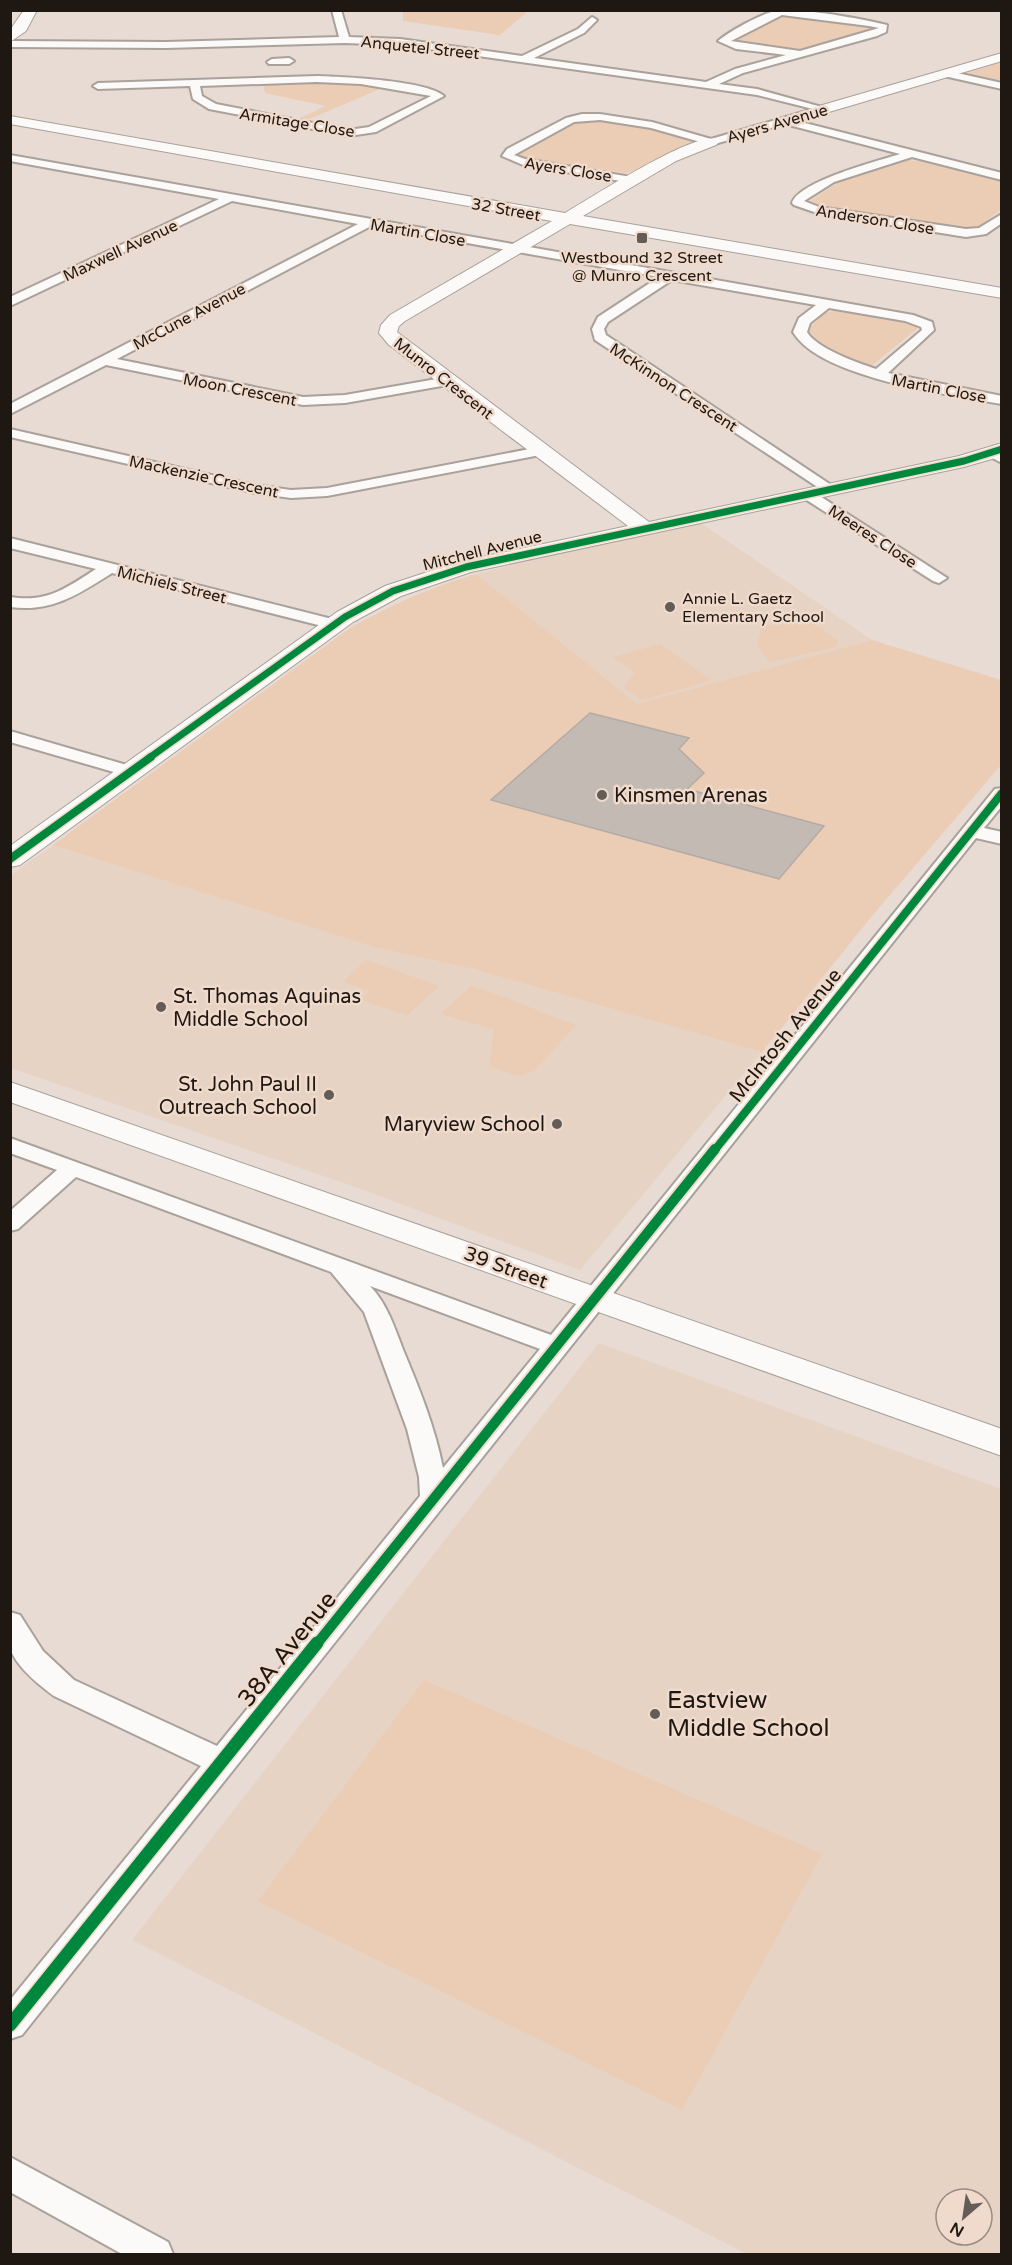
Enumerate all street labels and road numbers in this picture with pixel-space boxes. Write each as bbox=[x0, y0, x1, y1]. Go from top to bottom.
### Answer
street label: Anquetel Street bbox=[359, 32, 480, 64]
street label: Ayers Avenue bbox=[724, 100, 830, 148]
street label: Armitage Close bbox=[238, 104, 356, 142]
street label: Ayers Close bbox=[523, 153, 613, 187]
street label: 32 Street bbox=[470, 194, 542, 226]
street label: Anderson Close bbox=[814, 201, 936, 239]
street label: Martin Close bbox=[369, 215, 467, 251]
street label: Maxwell Avenue bbox=[60, 216, 181, 286]
street label: McCune Avenue bbox=[130, 279, 249, 355]
street label: Munro Crescent bbox=[389, 334, 497, 424]
street label: McKinnon Crescent bbox=[606, 339, 741, 437]
street label: Moon Crescent bbox=[181, 369, 298, 411]
street label: Martin Close bbox=[890, 370, 988, 408]
street label: Mackenzie Crescent bbox=[127, 451, 280, 503]
street label: Meeres Close bbox=[824, 501, 921, 573]
street label: Mitchell Avenue bbox=[421, 527, 544, 575]
street label: Michiels Street bbox=[115, 562, 229, 608]
street label: McIntosh Avenue bbox=[724, 964, 847, 1107]
street label: 39 Street bbox=[460, 1242, 551, 1294]
street label: 38A Avenue bbox=[232, 1586, 343, 1713]

